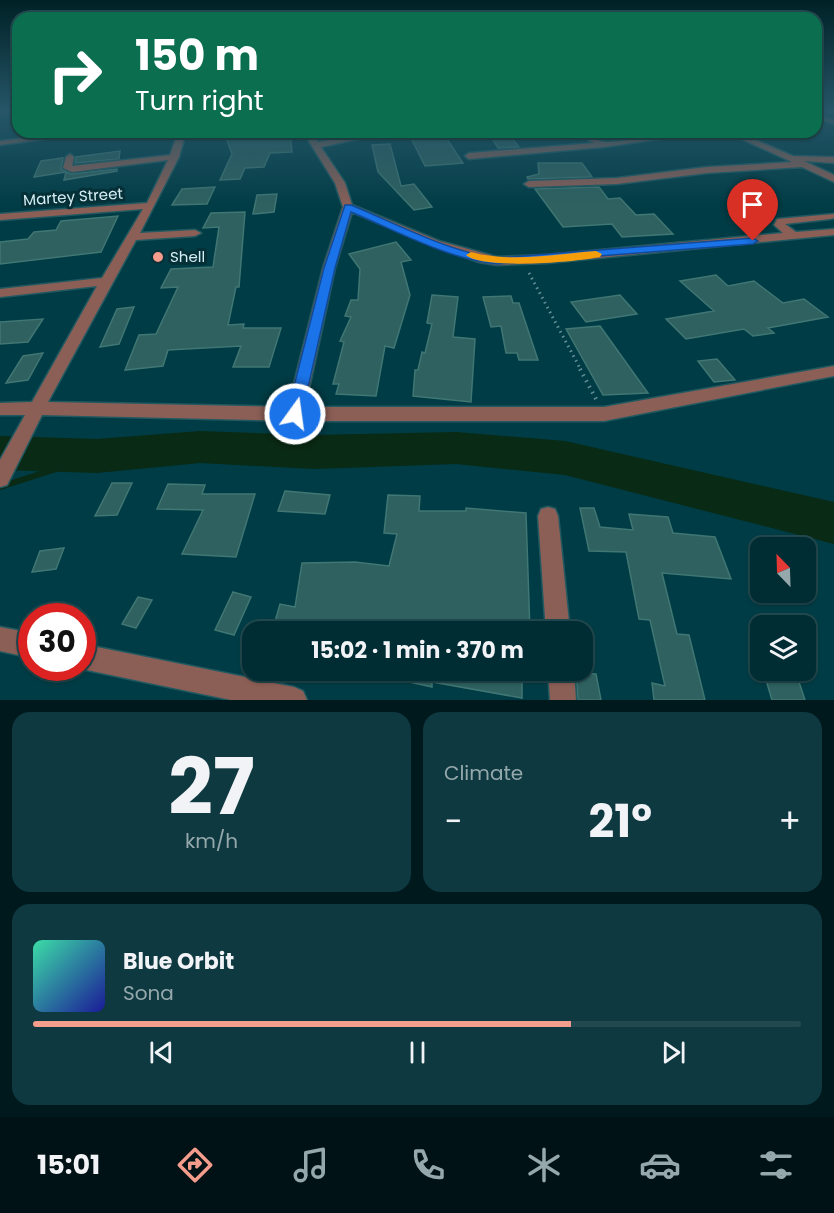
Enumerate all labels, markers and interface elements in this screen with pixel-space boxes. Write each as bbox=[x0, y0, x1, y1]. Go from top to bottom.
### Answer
text: 150 m bbox=[135, 26, 259, 85]
icon: right bbox=[36, 36, 114, 114]
text: Turn right bbox=[135, 82, 264, 119]
pin bbox=[727, 179, 778, 241]
street label: Martey Street bbox=[22, 183, 123, 210]
icon: arrive bbox=[736, 188, 769, 221]
place label: Shell bbox=[170, 246, 205, 267]
marker: Shell bbox=[151, 250, 165, 264]
position arrow bbox=[263, 382, 327, 446]
north arrow bbox=[750, 537, 816, 603]
map controls bbox=[750, 537, 816, 681]
speed limit sign: 30 bbox=[18, 603, 96, 681]
button: layers bbox=[750, 615, 816, 681]
text: 15:02 · 1 min · 370 m bbox=[311, 635, 524, 666]
text: 27 bbox=[168, 732, 255, 841]
text: Climate bbox=[444, 759, 523, 787]
text: 21° bbox=[589, 790, 652, 853]
text: − bbox=[444, 798, 462, 845]
text: + bbox=[778, 798, 801, 845]
text: km/h bbox=[185, 827, 238, 855]
text: Blue Orbit bbox=[123, 946, 234, 977]
text: Sona bbox=[123, 979, 174, 1007]
icon: previous bbox=[145, 1036, 178, 1069]
icon: pause bbox=[401, 1036, 434, 1069]
icon: next bbox=[657, 1036, 690, 1069]
icon: directions bbox=[174, 1144, 216, 1186]
icon: music bbox=[290, 1144, 332, 1186]
icon: phone bbox=[407, 1144, 449, 1186]
icon: climate bbox=[523, 1144, 565, 1186]
icon: car bbox=[639, 1144, 681, 1186]
icon: filters bbox=[755, 1144, 797, 1186]
text: 15:01 bbox=[37, 1146, 100, 1183]

